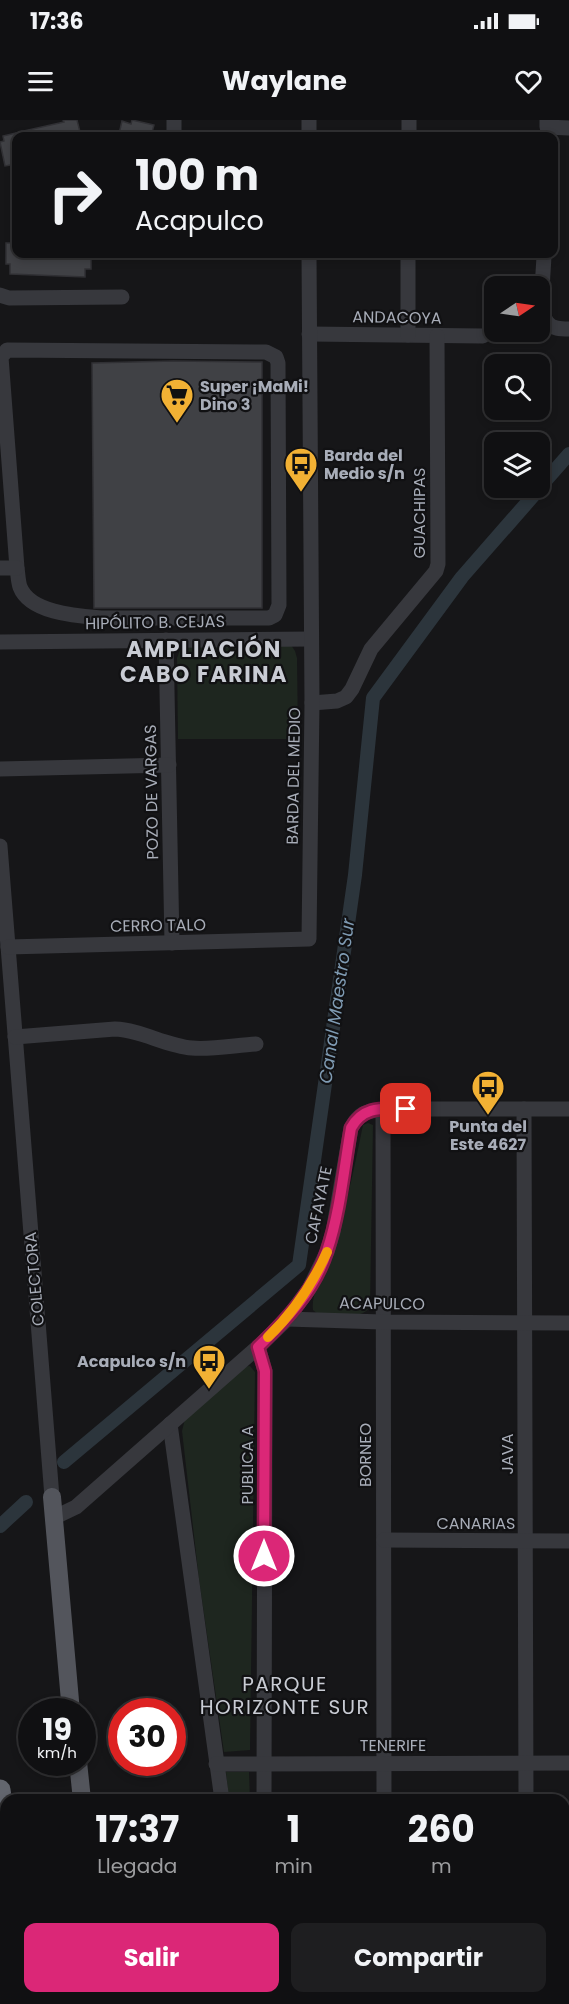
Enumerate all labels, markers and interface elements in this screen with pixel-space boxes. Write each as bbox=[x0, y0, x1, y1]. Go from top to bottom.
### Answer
text: 17:36 bbox=[30, 6, 84, 37]
text: Waylane bbox=[222, 62, 347, 99]
icon: menu bbox=[24, 65, 57, 98]
icon: heart bbox=[512, 65, 545, 98]
text: 100 m bbox=[135, 146, 259, 205]
icon: right bbox=[36, 156, 114, 234]
text: Acapulco bbox=[135, 202, 264, 239]
north arrow bbox=[484, 276, 550, 342]
map controls bbox=[484, 276, 550, 498]
street label: ANDACOYA bbox=[352, 305, 442, 330]
button: search bbox=[484, 354, 550, 420]
place label: Super ¡MaMi! Dino 3 bbox=[200, 375, 309, 416]
supermarket icon: Super ¡MaMi! Dino 3 bbox=[159, 377, 195, 424]
button: layers bbox=[484, 432, 550, 498]
place label: Barda del Medio s/n bbox=[324, 444, 405, 485]
bus stop icon: Barda del Medio s/n bbox=[283, 446, 319, 493]
street label: GUACHIPAS bbox=[408, 468, 431, 558]
street label: HIPÓLITO B. CEJAS bbox=[85, 610, 225, 635]
district label: AMPLIACIÓN CABO FARINA bbox=[120, 634, 288, 690]
street label: BARDA DEL MEDIO bbox=[281, 707, 306, 845]
street label: POZO DE VARGAS bbox=[139, 724, 164, 860]
street label: CERRO TALO bbox=[110, 913, 206, 938]
water label: Canal Maestro Sur bbox=[313, 915, 361, 1085]
bus stop icon: Punta del Este 4627 bbox=[470, 1069, 506, 1116]
pin bbox=[380, 1083, 431, 1134]
icon: arrive bbox=[389, 1092, 422, 1125]
place label: Punta del Este 4627 bbox=[449, 1115, 527, 1156]
street label: CAFAYATE bbox=[299, 1164, 338, 1246]
street label: COLECTORA bbox=[19, 1231, 50, 1327]
street label: ACAPULCO bbox=[339, 1291, 425, 1316]
bus stop icon: Acapulco s/n bbox=[191, 1343, 227, 1390]
place label: Acapulco s/n bbox=[77, 1350, 186, 1373]
street label: BORNEO bbox=[354, 1423, 377, 1487]
street label: PUBLICA A bbox=[236, 1425, 259, 1504]
street label: JAVA bbox=[496, 1433, 519, 1474]
street label: CANARIAS bbox=[436, 1512, 516, 1535]
position arrow bbox=[232, 1524, 296, 1588]
district label: PARQUE HORIZONTE SUR bbox=[200, 1670, 370, 1721]
speed limit sign: 30 bbox=[108, 1698, 186, 1776]
text: 19 bbox=[42, 1708, 72, 1751]
street label: TENERIFE bbox=[360, 1734, 426, 1757]
text: km/h bbox=[37, 1742, 77, 1763]
text: 17:37 bbox=[95, 1804, 179, 1855]
text: 1 bbox=[287, 1804, 300, 1855]
text: 260 bbox=[408, 1804, 475, 1855]
text: Llegada bbox=[97, 1852, 177, 1880]
text: min bbox=[274, 1852, 313, 1880]
text: m bbox=[431, 1852, 452, 1880]
button: Salir bbox=[24, 1923, 279, 1992]
button: Compartir bbox=[291, 1923, 546, 1992]

